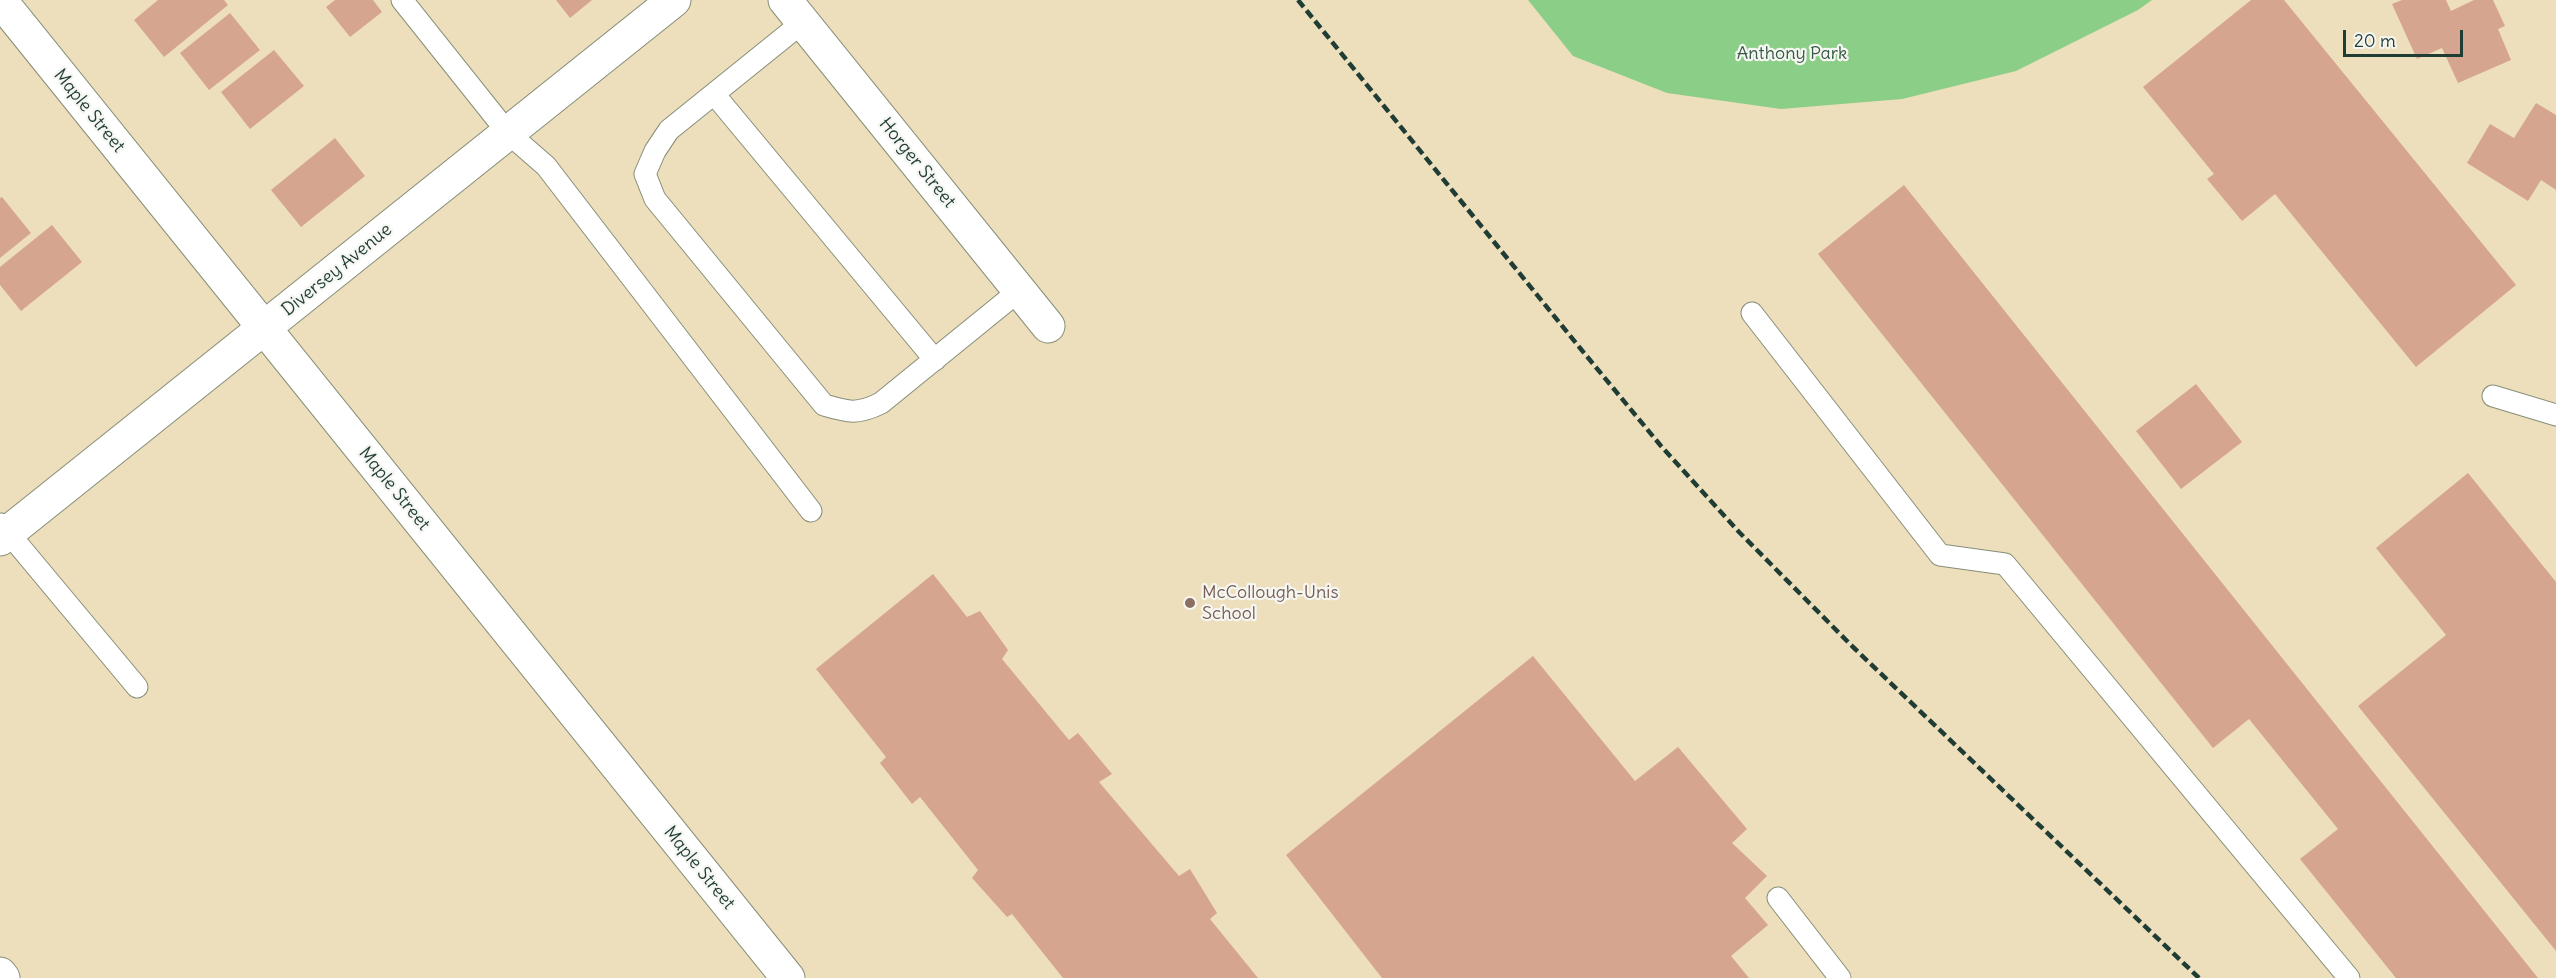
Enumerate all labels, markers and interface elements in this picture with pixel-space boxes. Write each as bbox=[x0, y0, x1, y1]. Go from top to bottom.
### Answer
scale bar bbox=[2346, 18, 2466, 56]
text: 20 m bbox=[2354, 29, 2396, 52]
park label: Anthony Park bbox=[1737, 43, 1847, 65]
street label: Maple Street bbox=[49, 65, 129, 157]
street label: Horger Street bbox=[874, 114, 960, 212]
street label: Diversey Avenue bbox=[278, 219, 396, 321]
street label: Maple Street bbox=[354, 443, 434, 535]
place label: McCollough-Unis School bbox=[1202, 582, 1339, 624]
marker: McCollough-Unis School bbox=[1183, 596, 1197, 610]
street label: Maple Street bbox=[659, 822, 739, 914]

